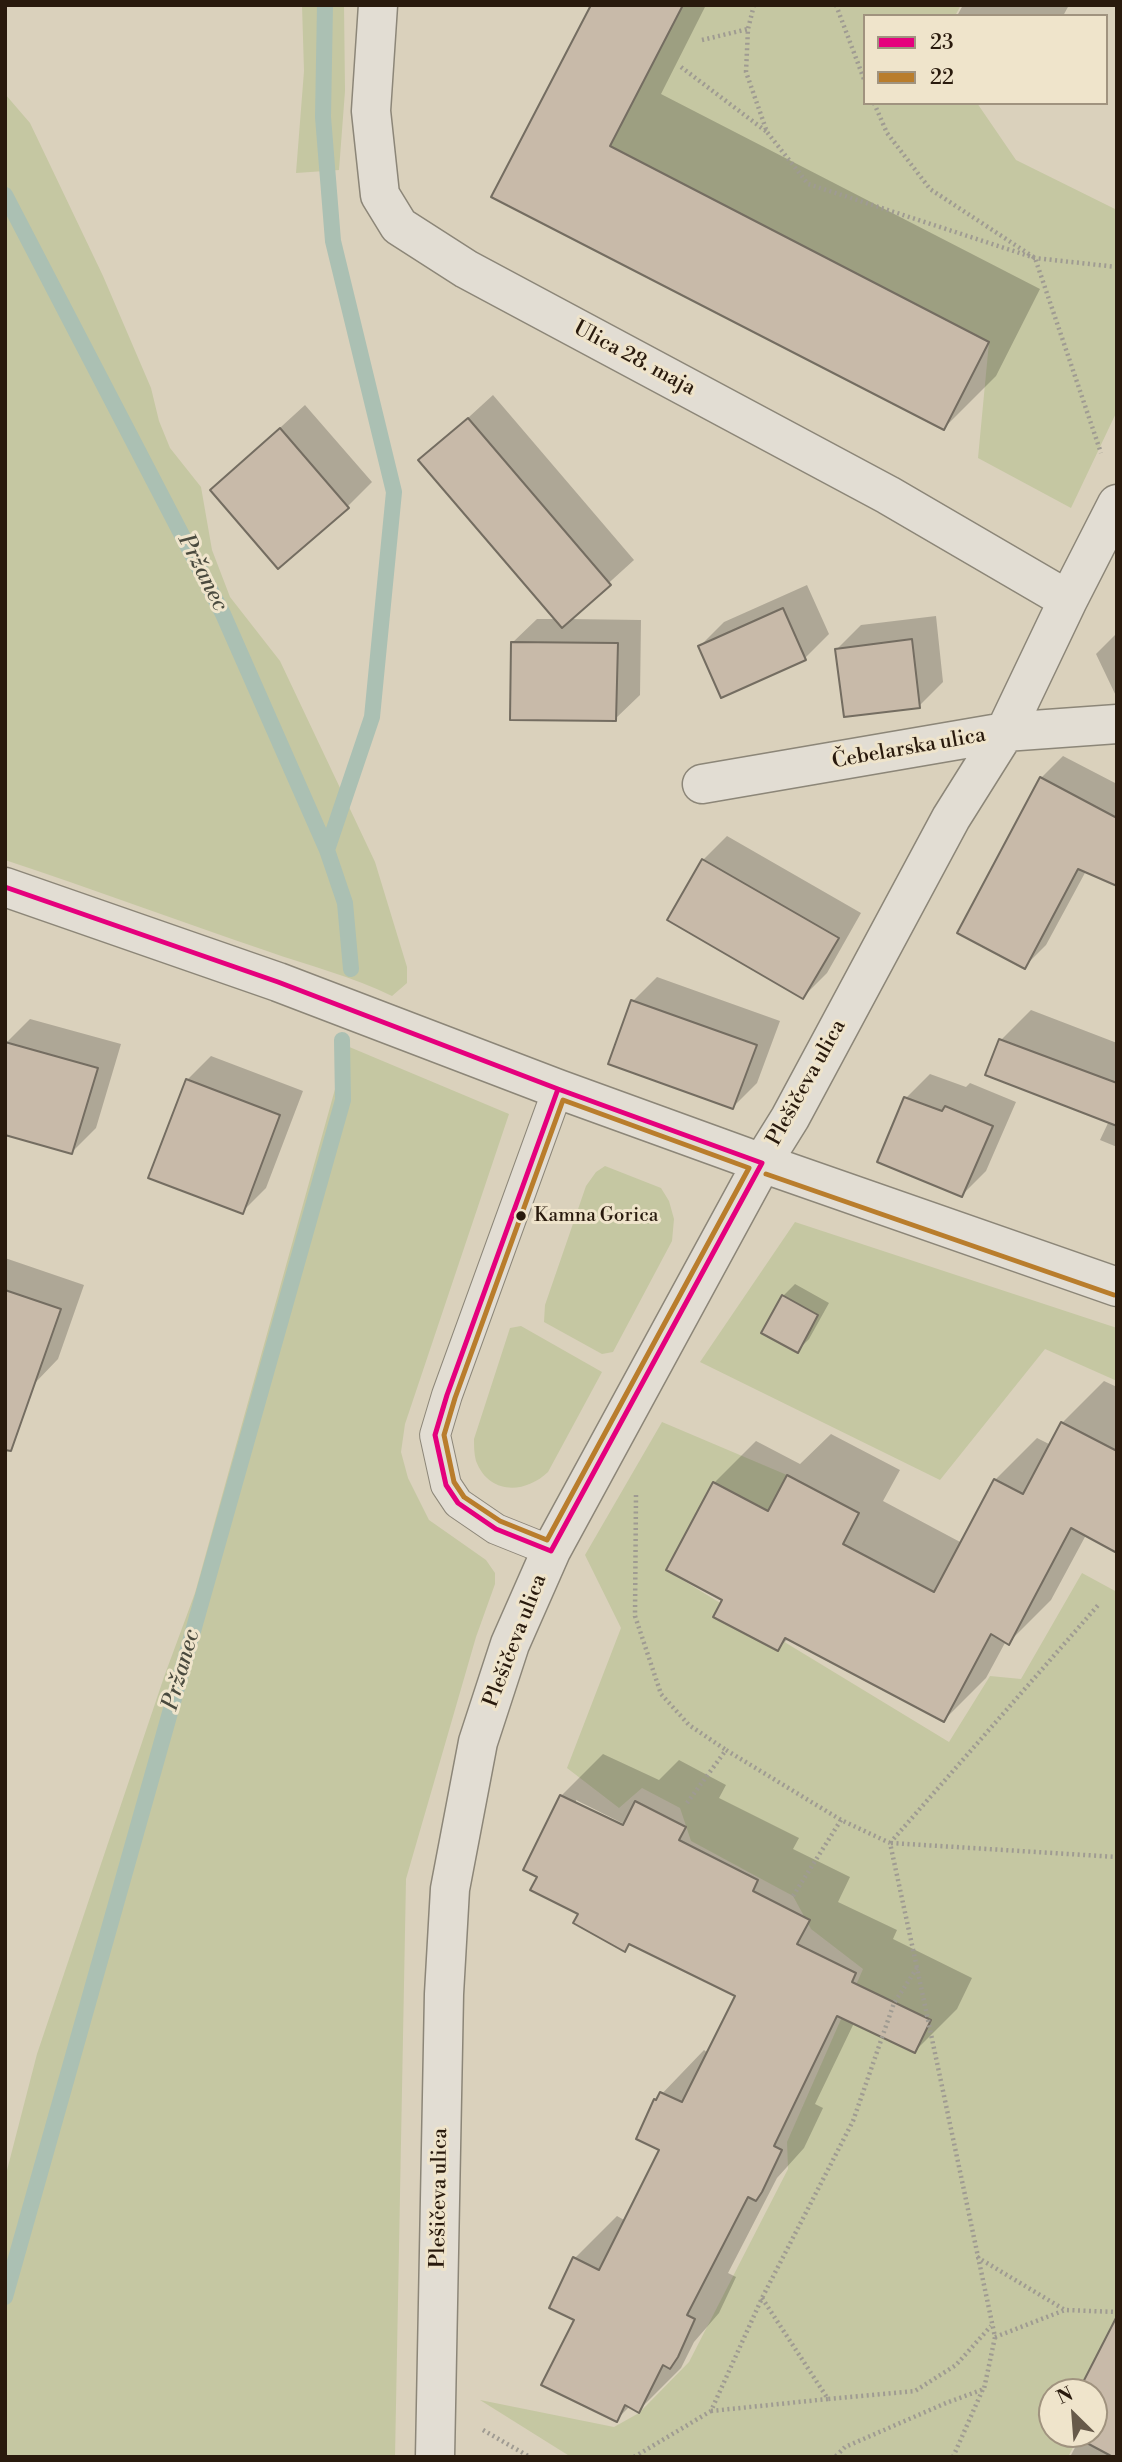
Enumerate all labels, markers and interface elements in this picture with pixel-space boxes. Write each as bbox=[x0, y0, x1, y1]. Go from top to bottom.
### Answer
legend bbox=[863, 14, 1108, 105]
text: 23 bbox=[930, 30, 954, 56]
text: 22 bbox=[930, 65, 954, 91]
street label: Ulica 28. maja bbox=[569, 316, 699, 402]
water label: Pržanec bbox=[171, 530, 233, 616]
street label: Čebelarska ulica bbox=[830, 723, 988, 775]
street label: Plešičeva ulica bbox=[762, 1016, 852, 1150]
place label: Kamna Gorica bbox=[534, 1205, 658, 1227]
marker: Kamna Gorica bbox=[514, 1209, 528, 1223]
street label: Plešičeva ulica bbox=[479, 1571, 553, 1711]
water label: Pržanec bbox=[157, 1626, 207, 1714]
street label: Plešičeva ulica bbox=[426, 2128, 454, 2268]
north arrow bbox=[1038, 2378, 1108, 2448]
text: N bbox=[1053, 2382, 1077, 2410]

